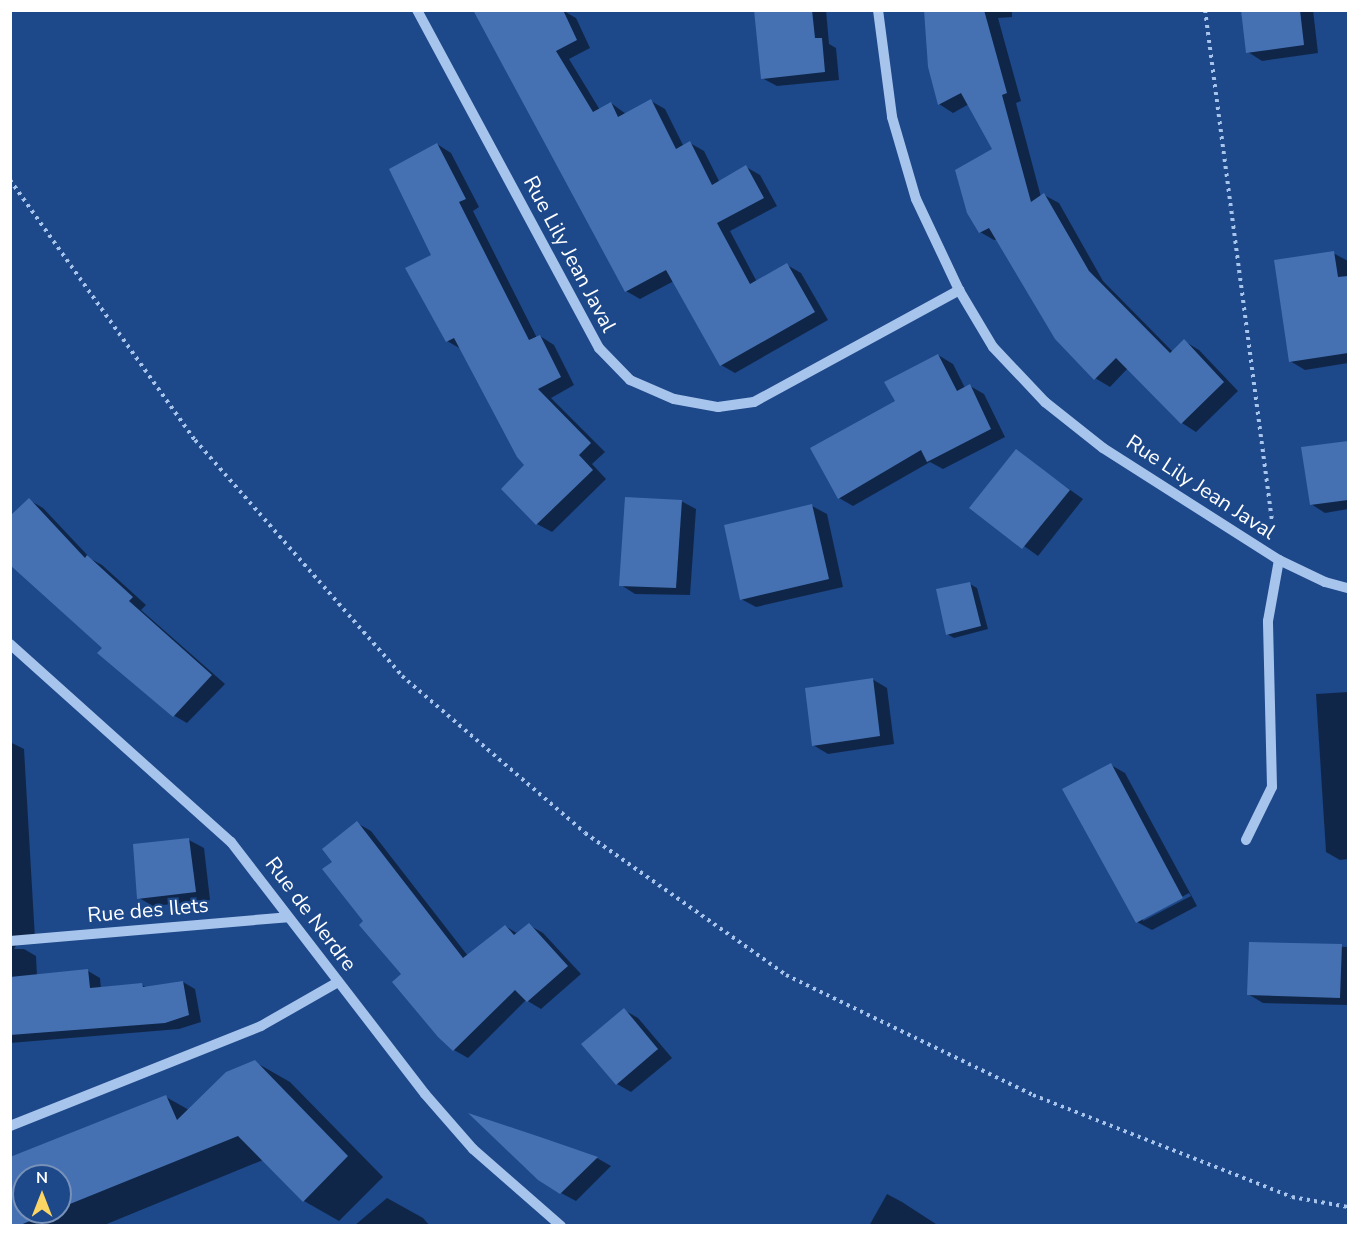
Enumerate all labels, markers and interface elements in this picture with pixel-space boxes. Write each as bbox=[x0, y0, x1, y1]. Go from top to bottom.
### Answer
street label: Rue Lily Jean Javal bbox=[518, 172, 622, 336]
street label: Rue Lily Jean Javal bbox=[1122, 429, 1280, 545]
street label: Rue de Nerdre bbox=[260, 852, 362, 976]
street label: Rue des Ilets bbox=[86, 892, 210, 928]
north arrow bbox=[12, 1164, 72, 1224]
text: N bbox=[36, 1167, 48, 1189]

